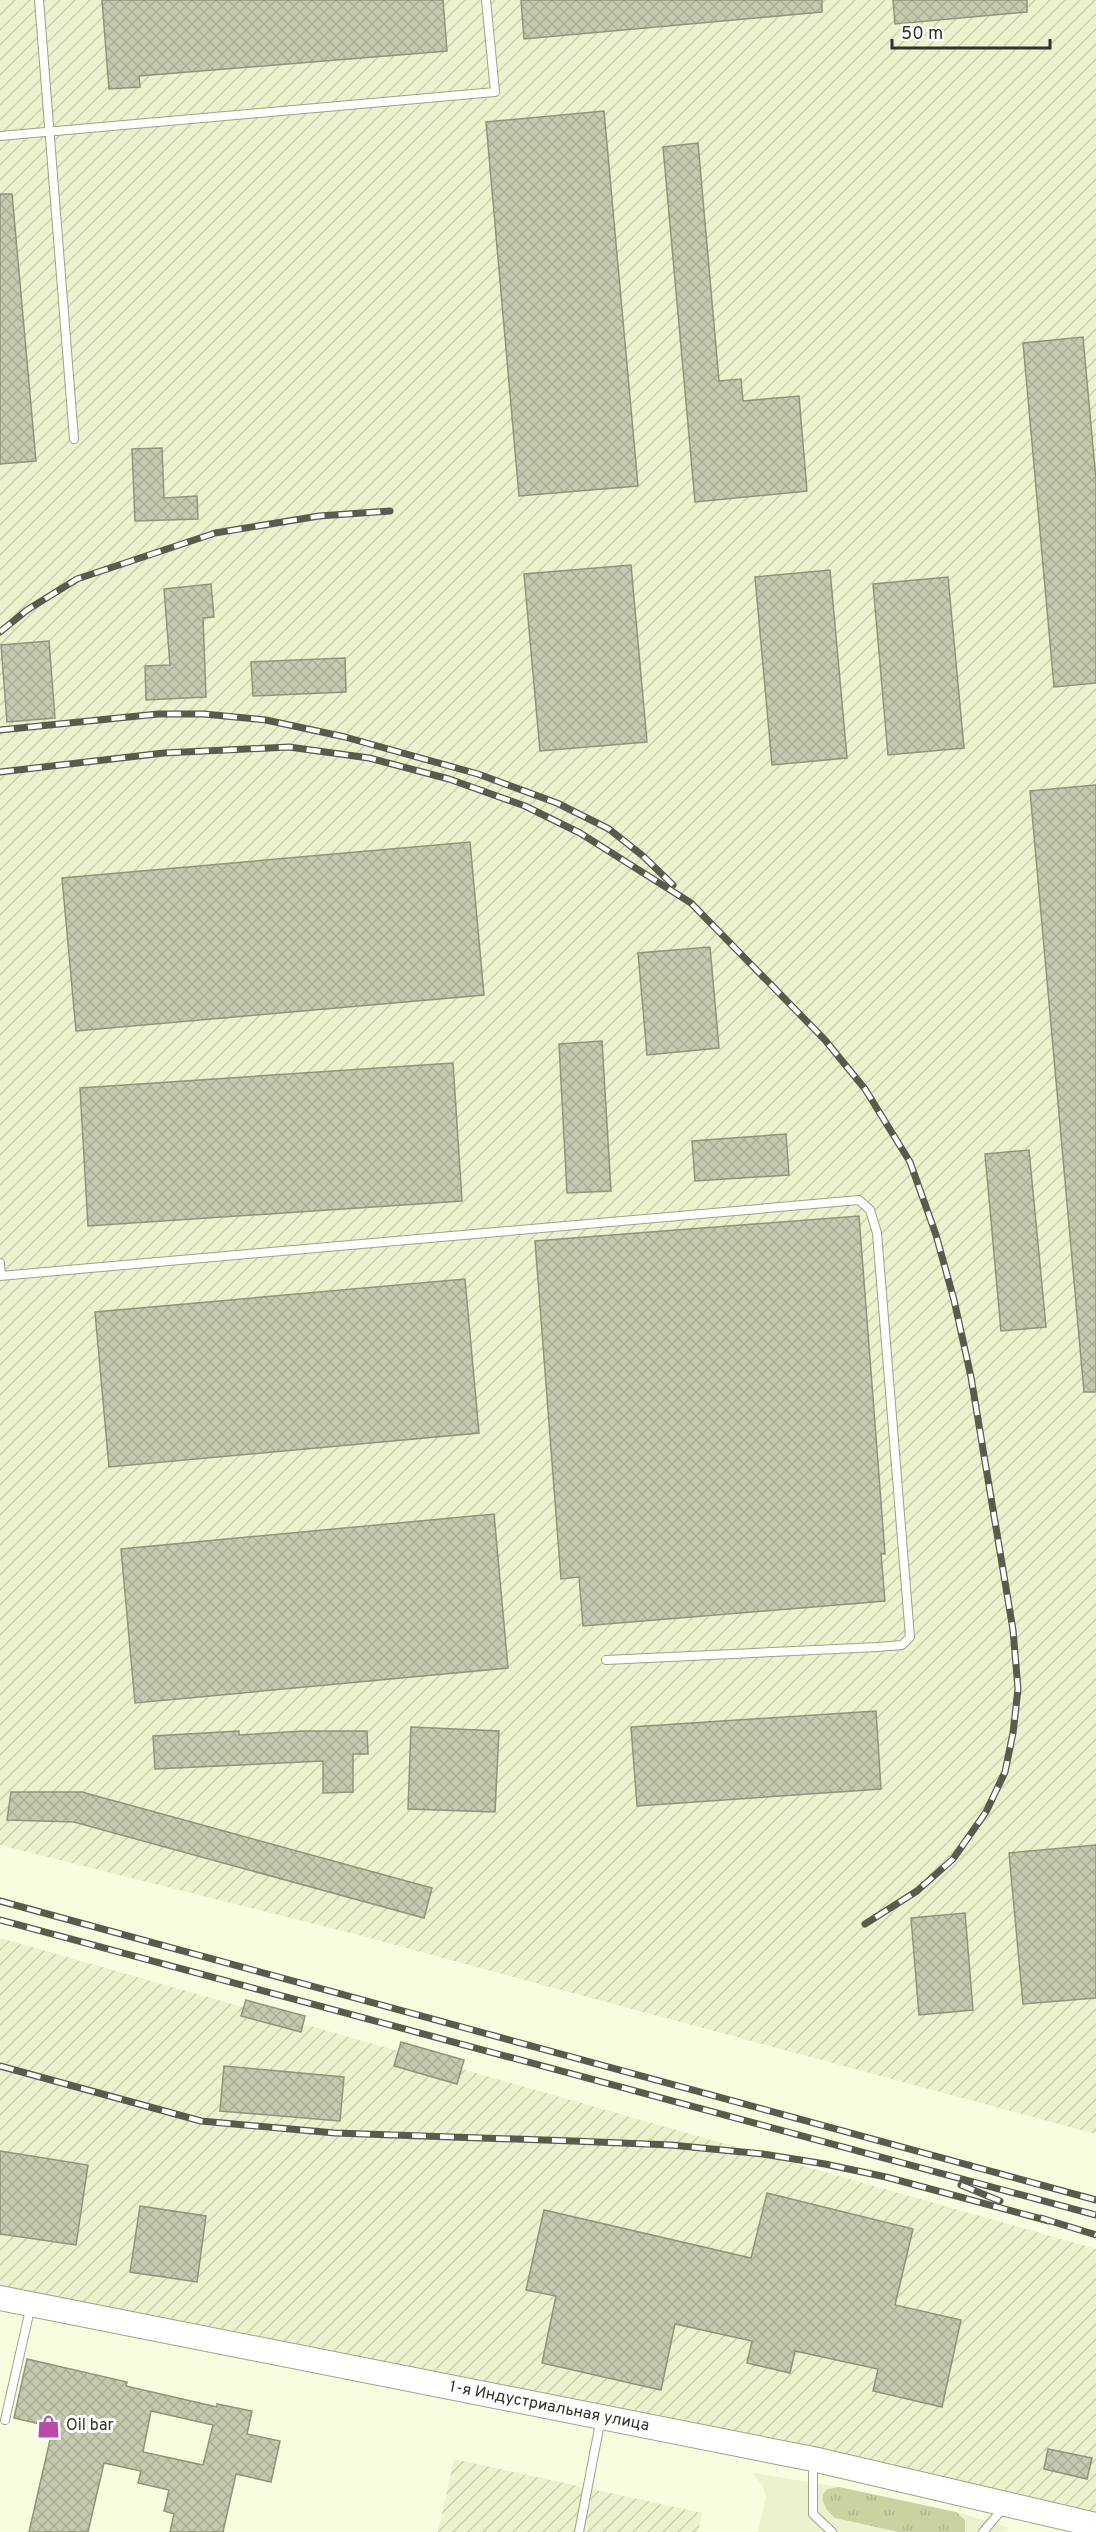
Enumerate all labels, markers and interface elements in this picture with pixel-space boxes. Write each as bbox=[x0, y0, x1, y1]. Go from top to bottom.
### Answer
scale bar bbox=[892, 12, 1050, 50]
text: 50 m bbox=[901, 23, 943, 46]
street label: 1-я Индустриальная улица bbox=[448, 2377, 651, 2436]
shop icon: Oil bar bbox=[35, 2413, 61, 2439]
place label: Oil bar bbox=[66, 2416, 114, 2436]

